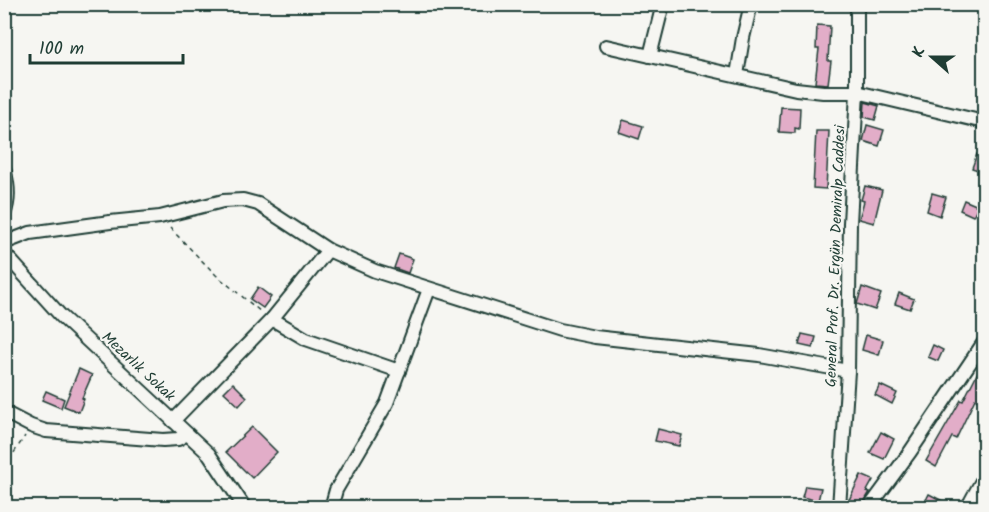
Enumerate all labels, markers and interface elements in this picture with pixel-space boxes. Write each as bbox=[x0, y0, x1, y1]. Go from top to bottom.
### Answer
scale bar bbox=[30, 27, 183, 65]
north arrow bbox=[902, 27, 962, 87]
text: 100 m bbox=[39, 35, 84, 64]
text: K bbox=[906, 43, 933, 61]
street label: General Prof. Dr. Ergün Demiralp Caddesi bbox=[819, 123, 853, 387]
street label: Mezarlık Sokak bbox=[96, 326, 181, 408]

